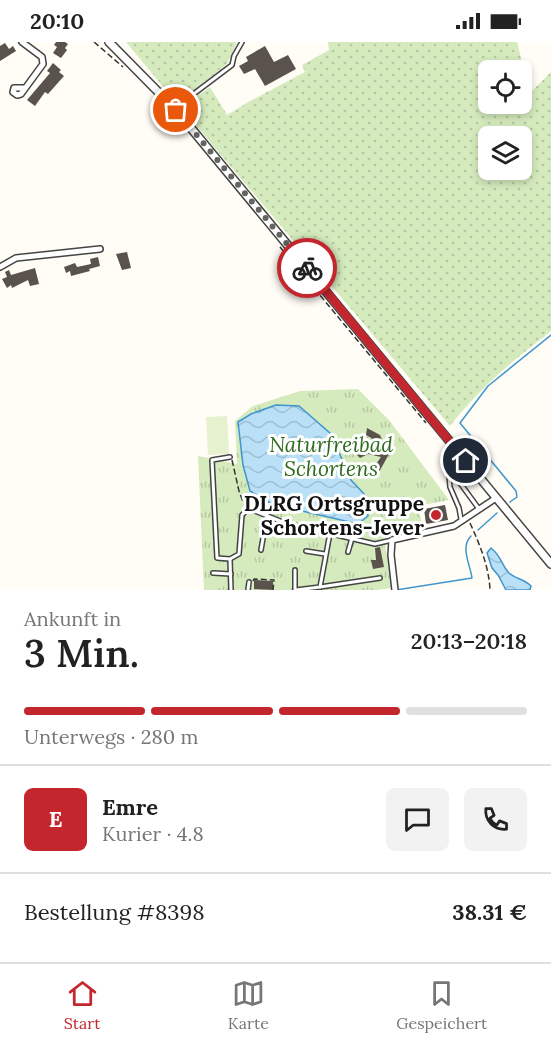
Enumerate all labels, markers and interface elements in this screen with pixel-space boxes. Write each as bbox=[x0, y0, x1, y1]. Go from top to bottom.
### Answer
text: 20:10 bbox=[30, 7, 84, 35]
map controls bbox=[478, 60, 532, 180]
button: locate bbox=[478, 60, 532, 114]
pin bbox=[150, 84, 201, 135]
icon: bag bbox=[159, 93, 192, 126]
button: layers bbox=[478, 126, 532, 180]
courier bbox=[277, 238, 337, 298]
icon: bike bbox=[291, 252, 324, 285]
park label: Naturfreibad Schortens bbox=[269, 431, 393, 482]
pin bbox=[440, 435, 491, 486]
icon: home bbox=[449, 444, 482, 477]
place label: DLRG Ortsgruppe Schortens-Jever bbox=[244, 490, 424, 541]
marker: DLRG Ortsgruppe Schortens-Jever bbox=[429, 508, 443, 522]
text: Ankunft in bbox=[24, 606, 121, 631]
text: 20:13–20:18 bbox=[411, 627, 527, 655]
text: 3 Min. bbox=[24, 628, 139, 678]
text: Unterwegs · 280 m bbox=[24, 724, 198, 749]
button: chat bbox=[386, 788, 449, 851]
button: phone bbox=[464, 788, 527, 851]
text: Emre bbox=[102, 793, 158, 821]
text: E bbox=[49, 805, 62, 833]
text: Kurier · 4.8 bbox=[102, 821, 204, 846]
text: Bestellung #8398 bbox=[24, 898, 205, 926]
text: 38.31 € bbox=[452, 898, 527, 926]
tab: Start bbox=[64, 977, 100, 1033]
tab: Karte bbox=[228, 977, 269, 1033]
tab: Gespeichert bbox=[396, 977, 487, 1033]

